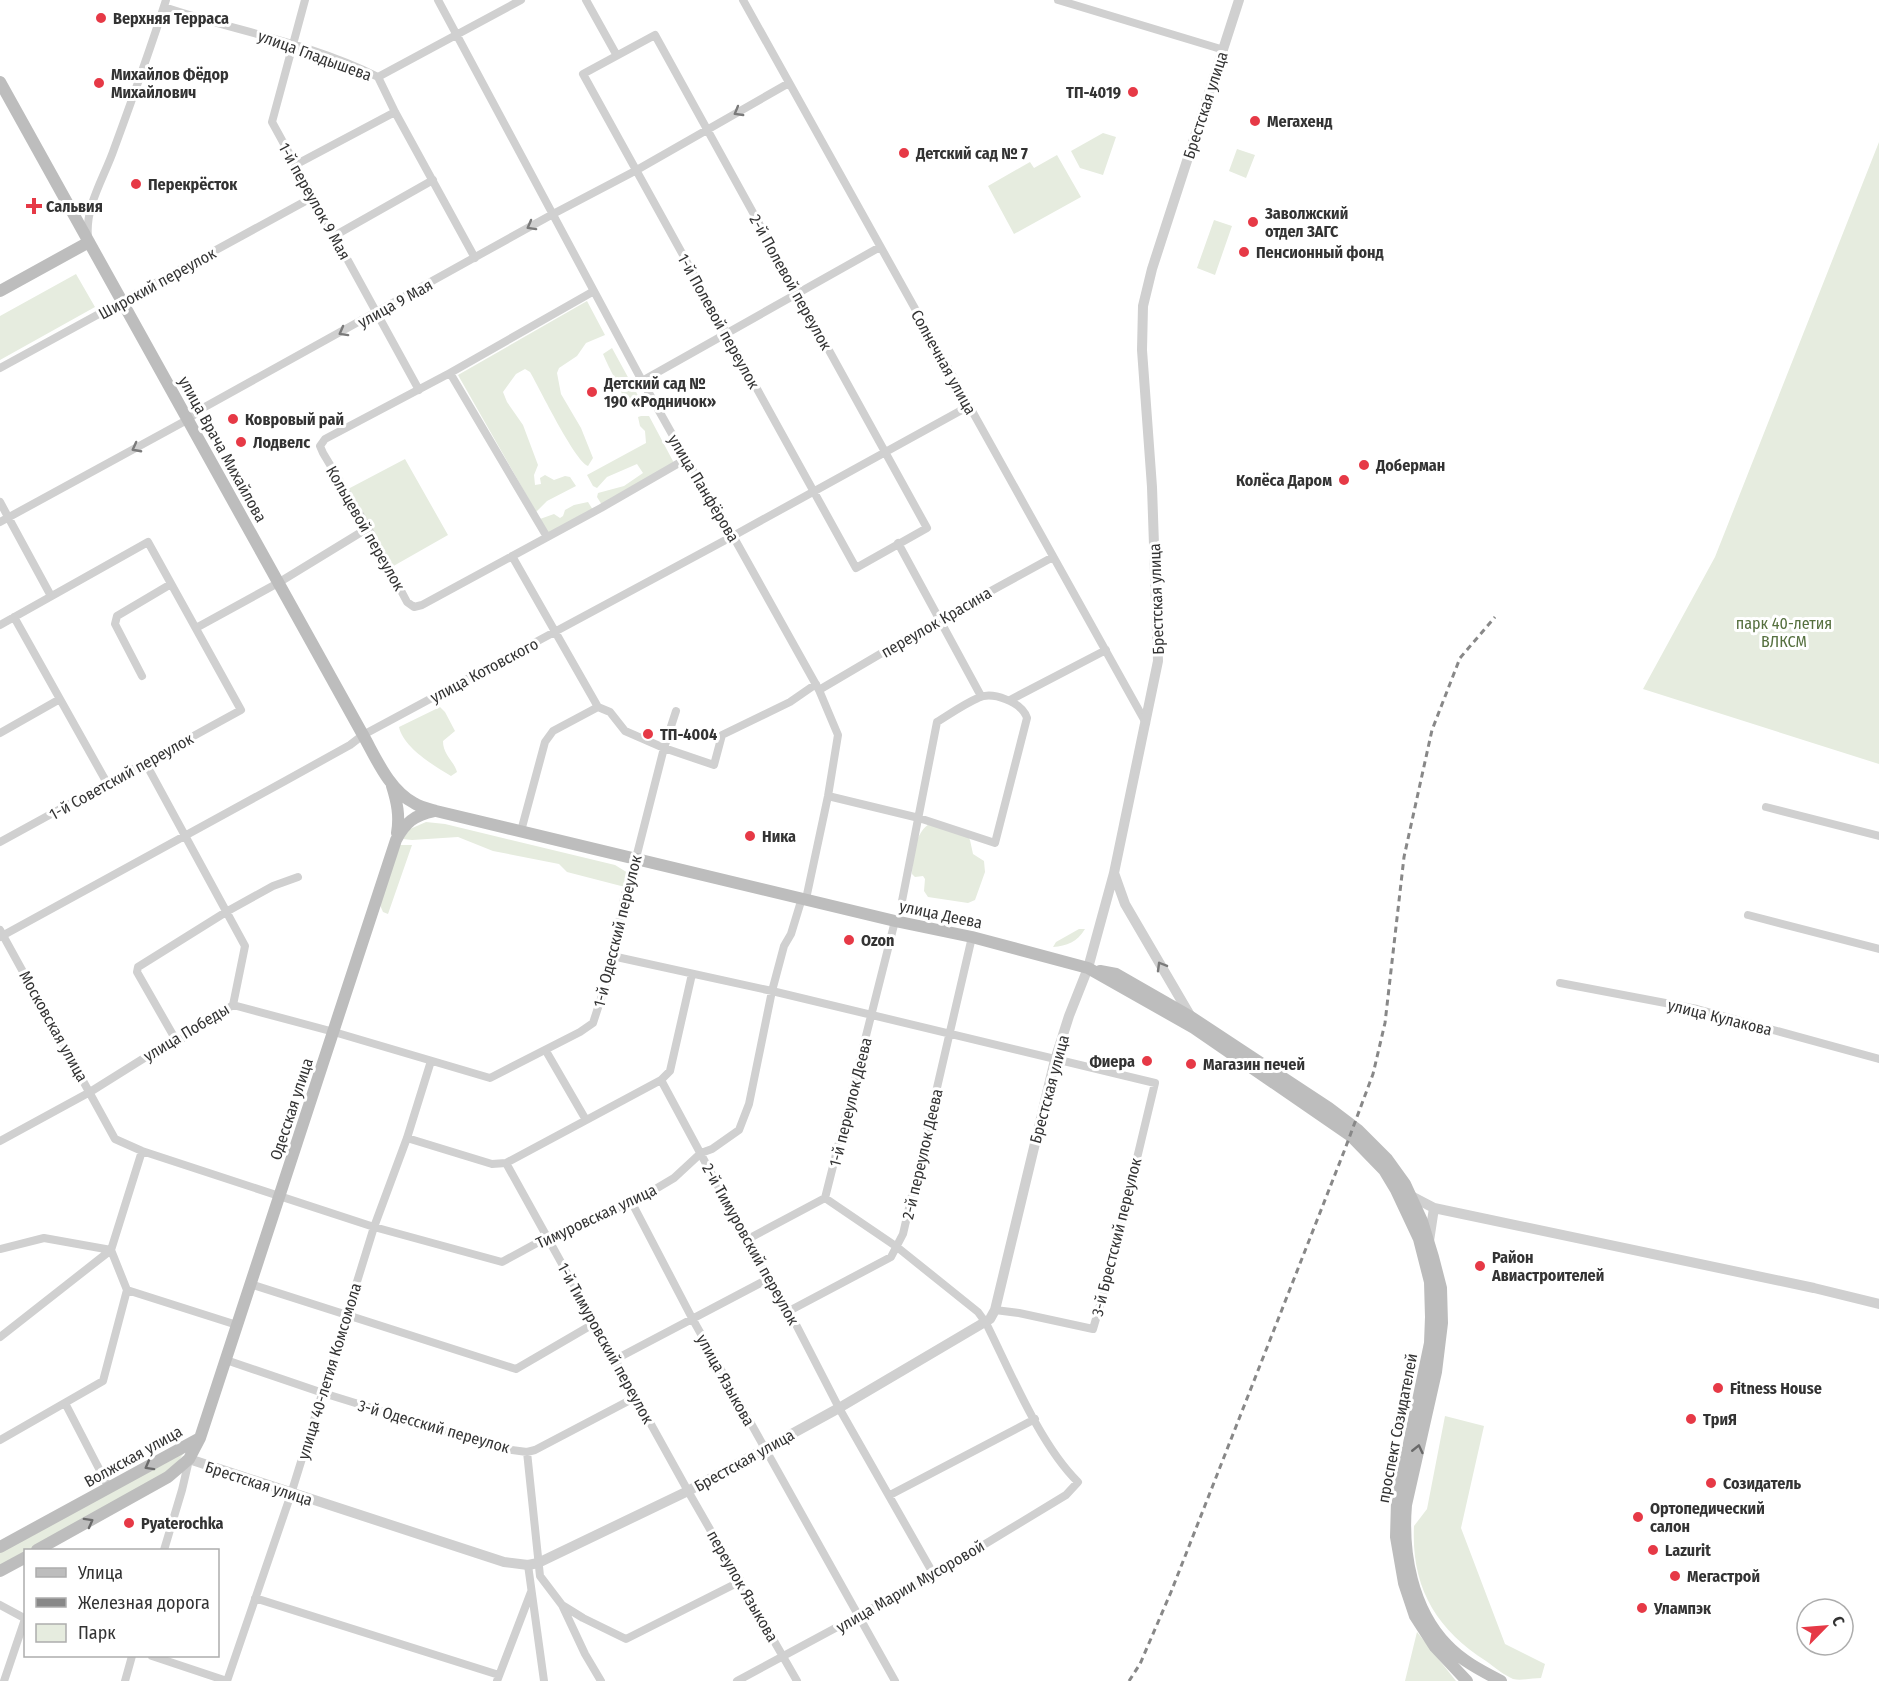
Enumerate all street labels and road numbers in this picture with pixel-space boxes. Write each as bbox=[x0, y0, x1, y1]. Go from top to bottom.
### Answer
street label: улица Гладышева bbox=[255, 26, 374, 85]
street label: Брестская улица bbox=[1179, 49, 1232, 161]
street label: 1-й переулок 9 Мая bbox=[275, 139, 355, 263]
street label: 2-й Полевой переулок bbox=[745, 211, 836, 354]
street label: Широкий переулок bbox=[95, 243, 220, 324]
street label: 1-й Полевой переулок bbox=[674, 251, 764, 392]
street label: улица 9 Мая bbox=[355, 275, 436, 332]
street label: Солнечная улица bbox=[907, 307, 980, 418]
street label: улица Врача Михайлова bbox=[175, 373, 271, 526]
street label: улица Панфёрова bbox=[664, 431, 743, 546]
street label: Кольцевой переулок bbox=[322, 462, 409, 594]
street label: Брестская улица bbox=[1145, 543, 1168, 655]
street label: переулок Красина bbox=[878, 583, 995, 662]
street label: улица Котовского bbox=[427, 634, 541, 707]
street label: 1-й Советский переулок bbox=[46, 729, 197, 824]
street label: 1-й Одесский переулок bbox=[589, 853, 646, 1009]
street label: улица Деева bbox=[898, 896, 984, 933]
street label: Московская улица bbox=[15, 967, 92, 1085]
street label: улица Кулакова bbox=[1666, 995, 1774, 1040]
street label: улица Победы bbox=[140, 999, 233, 1065]
street label: Брестская улица bbox=[1026, 1033, 1073, 1145]
street label: 1-й переулок Деева bbox=[825, 1035, 876, 1169]
street label: Одесская улица bbox=[266, 1056, 317, 1163]
street label: 2-й переулок Деева bbox=[898, 1087, 947, 1221]
street label: 3-й Брестский переулок bbox=[1088, 1156, 1145, 1318]
street label: 2-й Тимуровский переулок bbox=[698, 1160, 803, 1329]
street label: Тимуровская улица bbox=[533, 1180, 660, 1253]
street label: 1-й Тимуровский переулок bbox=[553, 1260, 658, 1427]
street label: улица 40-летия Комсомола bbox=[294, 1280, 365, 1462]
street label: улица Языкова bbox=[693, 1331, 759, 1430]
street label: проспект Созидателей bbox=[1374, 1352, 1421, 1505]
street label: 3-й Одесский переулок bbox=[356, 1396, 512, 1457]
street label: Волжская улица bbox=[81, 1422, 186, 1491]
street label: Брестская улица bbox=[691, 1425, 798, 1496]
street label: Брестская улица bbox=[203, 1457, 315, 1510]
street label: переулок Языкова bbox=[703, 1527, 782, 1646]
street label: улица Марии Мусоровой bbox=[833, 1536, 988, 1637]

